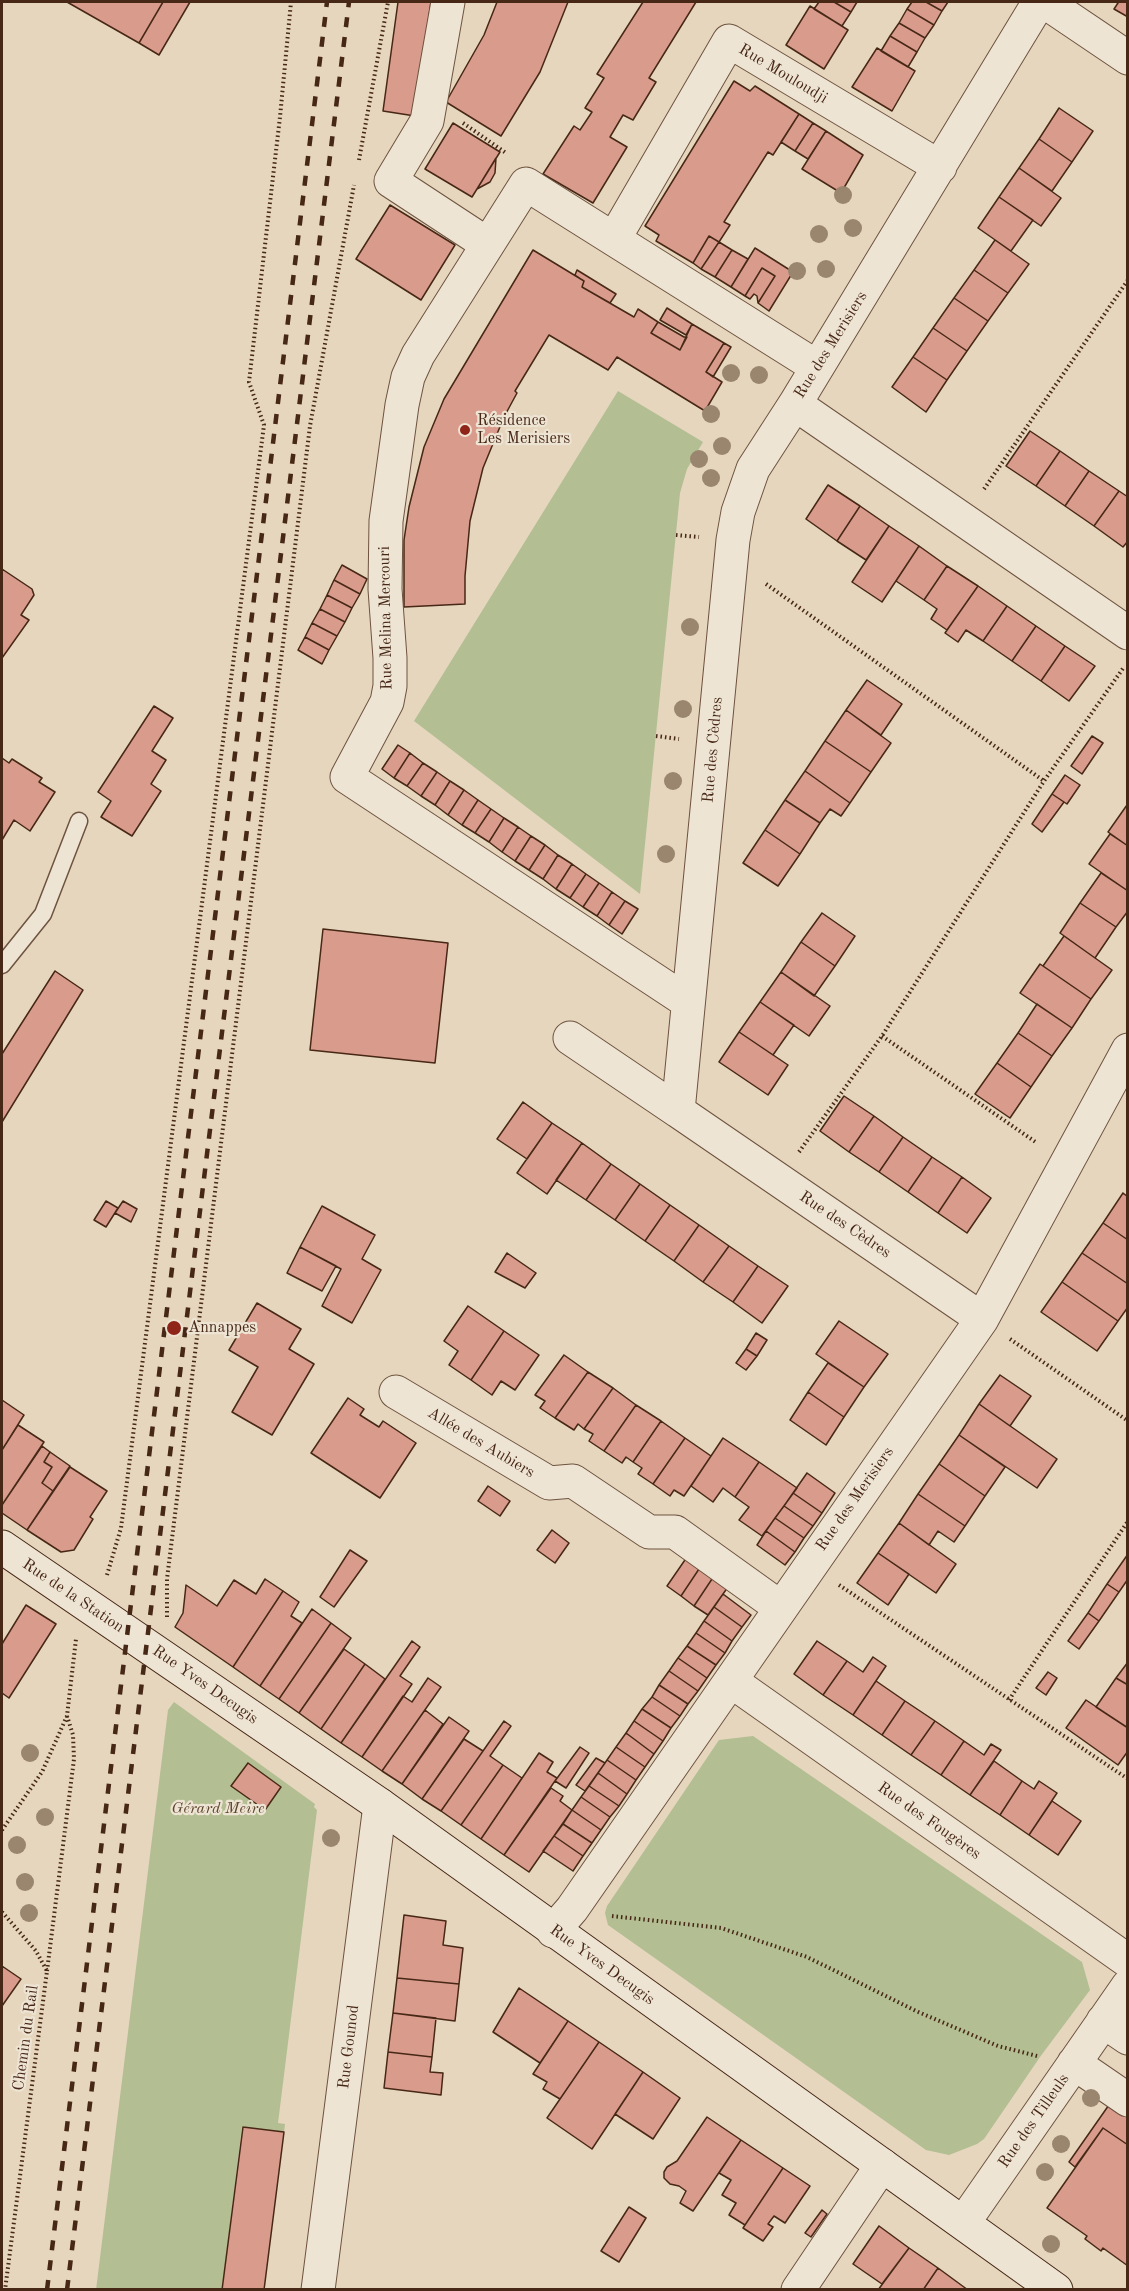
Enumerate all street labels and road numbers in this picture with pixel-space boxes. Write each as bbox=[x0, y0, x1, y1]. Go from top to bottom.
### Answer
street label: Rue Mouloudji bbox=[735, 40, 831, 108]
street label: Rue des Merisiers bbox=[790, 288, 872, 402]
street label: Rue Melina Mercouri bbox=[375, 546, 397, 690]
street label: Rue des Cèdres bbox=[699, 696, 727, 804]
street label: Rue des Cèdres bbox=[796, 1187, 894, 1263]
street label: Allée des Aubiers bbox=[424, 1404, 538, 1482]
street label: Rue des Merisiers bbox=[812, 1443, 898, 1555]
street label: Rue de la Station bbox=[18, 1555, 128, 1637]
street label: Rue Yves Decugis bbox=[148, 1641, 262, 1729]
street label: Rue des Fougères bbox=[874, 1778, 984, 1864]
street label: Rue Yves Decugis bbox=[546, 1921, 658, 2009]
street label: Chemin du Rail bbox=[9, 1984, 43, 2092]
street label: Rue Gounod bbox=[334, 2004, 364, 2090]
street label: Rue des Tilleuls bbox=[994, 2070, 1074, 2172]

